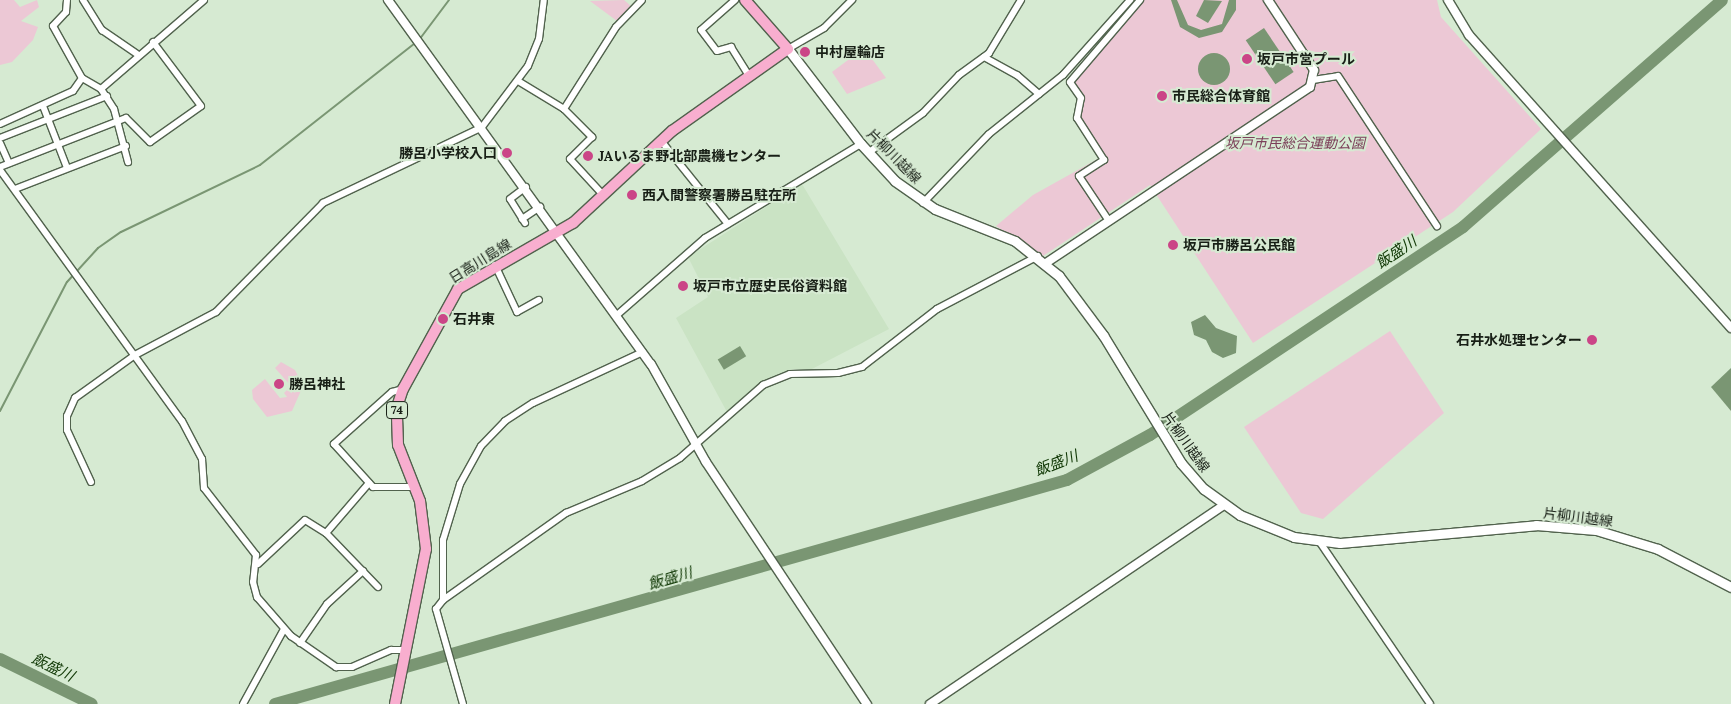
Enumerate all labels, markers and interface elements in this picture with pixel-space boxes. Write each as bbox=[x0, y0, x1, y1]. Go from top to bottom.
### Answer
place label: 中村屋輪店 bbox=[815, 44, 885, 60]
marker: 中村屋輪店 bbox=[799, 46, 811, 58]
place label: 坂戸市営プール bbox=[1257, 51, 1355, 67]
marker: 坂戸市営プール bbox=[1241, 53, 1253, 65]
place label: 市民総合体育館 bbox=[1172, 88, 1270, 104]
marker: 市民総合体育館 bbox=[1156, 90, 1168, 102]
street label: 片柳川越線 bbox=[863, 125, 925, 187]
park label: 坂戸市民総合運動公園 bbox=[1225, 135, 1365, 151]
place label: 勝呂小学校入口 bbox=[399, 145, 497, 161]
marker: 勝呂小学校入口 bbox=[501, 147, 513, 159]
place label: JAいるま野北部農機センター bbox=[598, 148, 781, 164]
marker: JAいるま野北部農機センター bbox=[582, 150, 594, 162]
place label: 西入間警察署勝呂駐在所 bbox=[642, 187, 796, 203]
marker: 西入間警察署勝呂駐在所 bbox=[626, 189, 638, 201]
water label: 飯盛川 bbox=[1372, 232, 1420, 272]
street label: 日高川島線 bbox=[446, 235, 514, 287]
place label: 坂戸市勝呂公民館 bbox=[1183, 237, 1295, 253]
marker: 坂戸市勝呂公民館 bbox=[1167, 239, 1179, 251]
place label: 坂戸市立歴史民俗資料館 bbox=[693, 278, 847, 294]
marker: 坂戸市立歴史民俗資料館 bbox=[677, 280, 689, 292]
place label: 石井東 bbox=[453, 311, 495, 327]
marker: 石井東 bbox=[437, 313, 449, 325]
place label: 石井水処理センター bbox=[1456, 332, 1582, 348]
marker: 石井水処理センター bbox=[1586, 334, 1598, 346]
place label: 勝呂神社 bbox=[289, 376, 345, 392]
marker: 勝呂神社 bbox=[273, 378, 285, 390]
road number: 74 bbox=[386, 400, 408, 420]
street label: 片柳川越線 bbox=[1159, 409, 1213, 475]
water label: 飯盛川 bbox=[1032, 447, 1080, 479]
street label: 片柳川越線 bbox=[1542, 504, 1614, 530]
water label: 飯盛川 bbox=[646, 563, 694, 593]
water label: 飯盛川 bbox=[29, 649, 77, 685]

